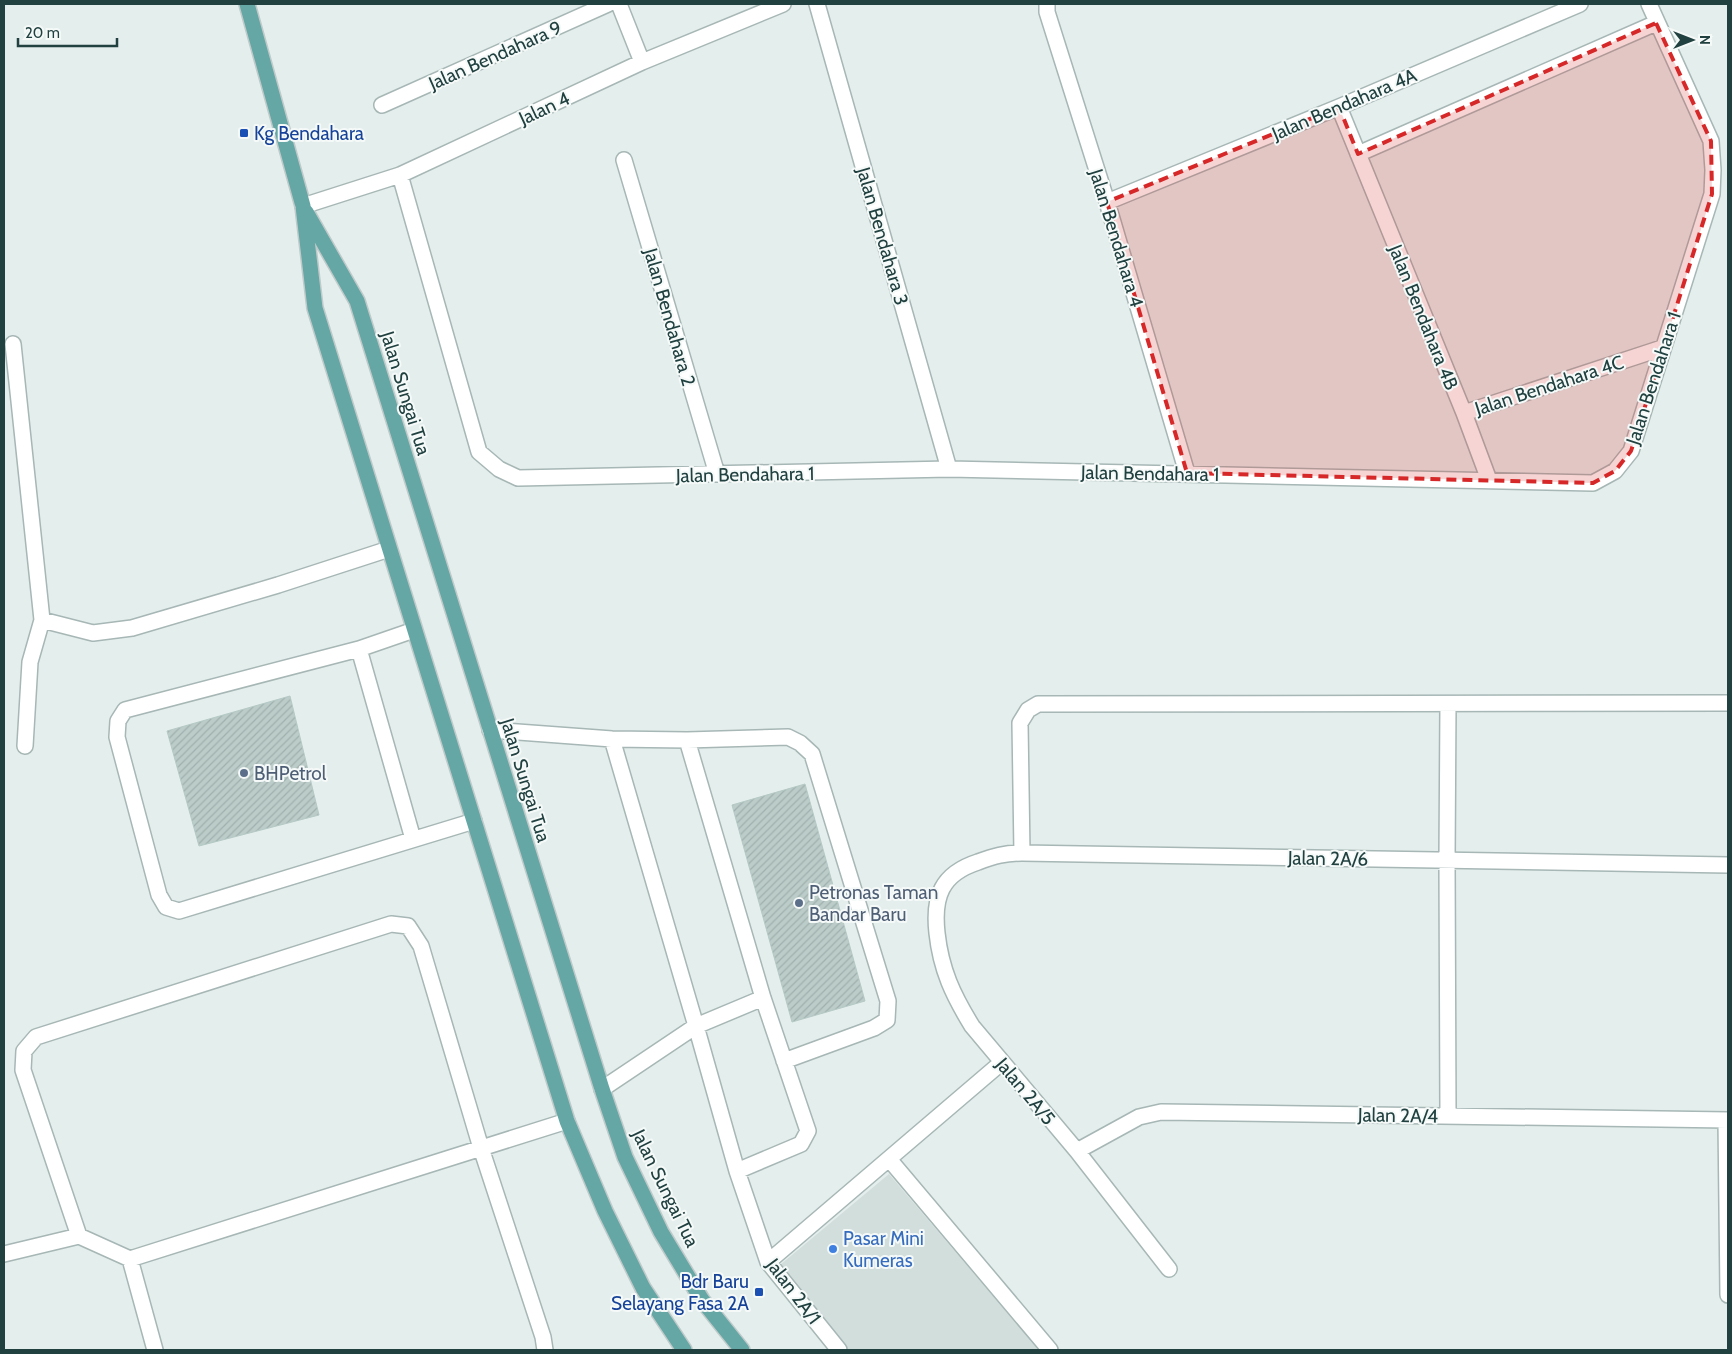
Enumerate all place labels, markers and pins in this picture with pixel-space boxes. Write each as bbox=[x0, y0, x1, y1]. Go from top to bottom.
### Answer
place label: Kg Bendahara bbox=[254, 122, 364, 145]
marker: Kg Bendahara bbox=[238, 127, 250, 139]
place label: BHPetrol bbox=[254, 762, 327, 785]
marker: BHPetrol bbox=[238, 767, 250, 779]
place label: Petronas Taman Bandar Baru bbox=[809, 881, 938, 926]
marker: Petronas Taman Bandar Baru bbox=[793, 897, 805, 909]
place label: Pasar Mini Kumeras bbox=[843, 1227, 924, 1272]
marker: Pasar Mini Kumeras bbox=[827, 1243, 839, 1255]
place label: Bdr Baru Selayang Fasa 2A bbox=[611, 1270, 749, 1315]
marker: Bdr Baru Selayang Fasa 2A bbox=[753, 1286, 765, 1298]

